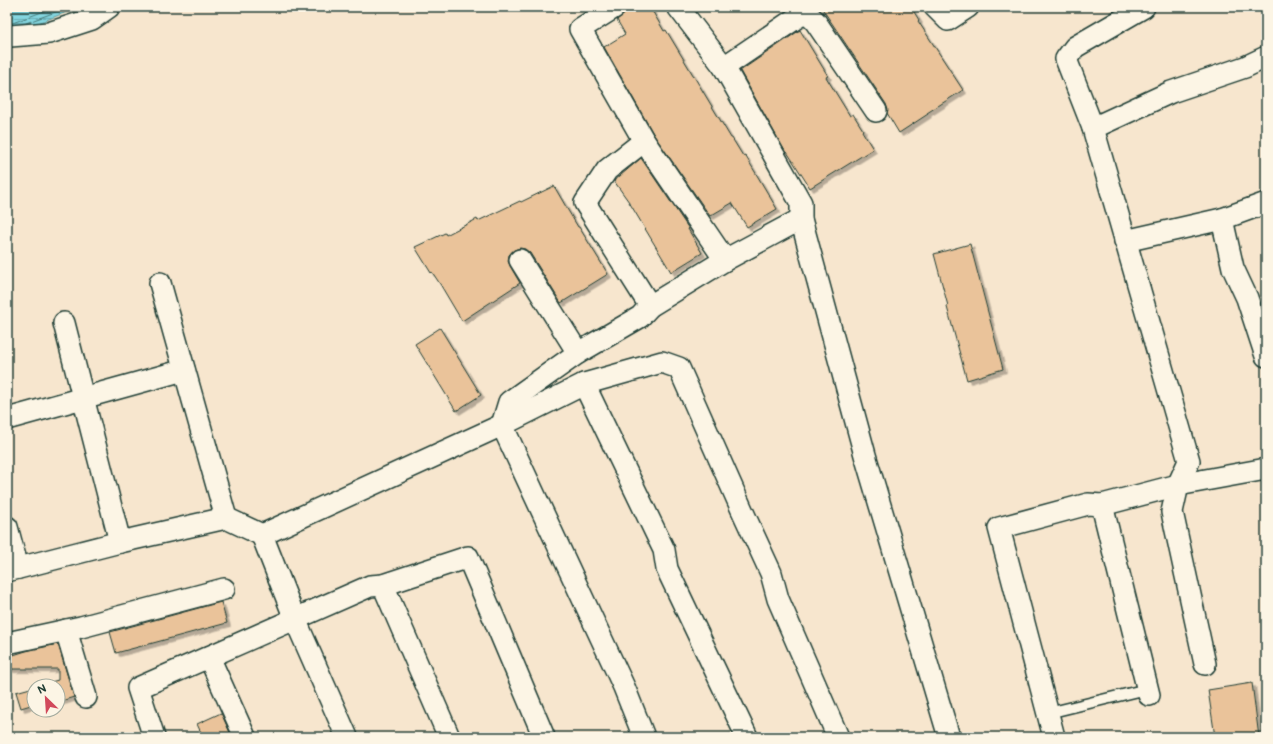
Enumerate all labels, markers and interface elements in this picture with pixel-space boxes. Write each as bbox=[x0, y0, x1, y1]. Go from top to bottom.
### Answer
north arrow bbox=[26, 678, 66, 718]
text: N bbox=[35, 682, 48, 697]

